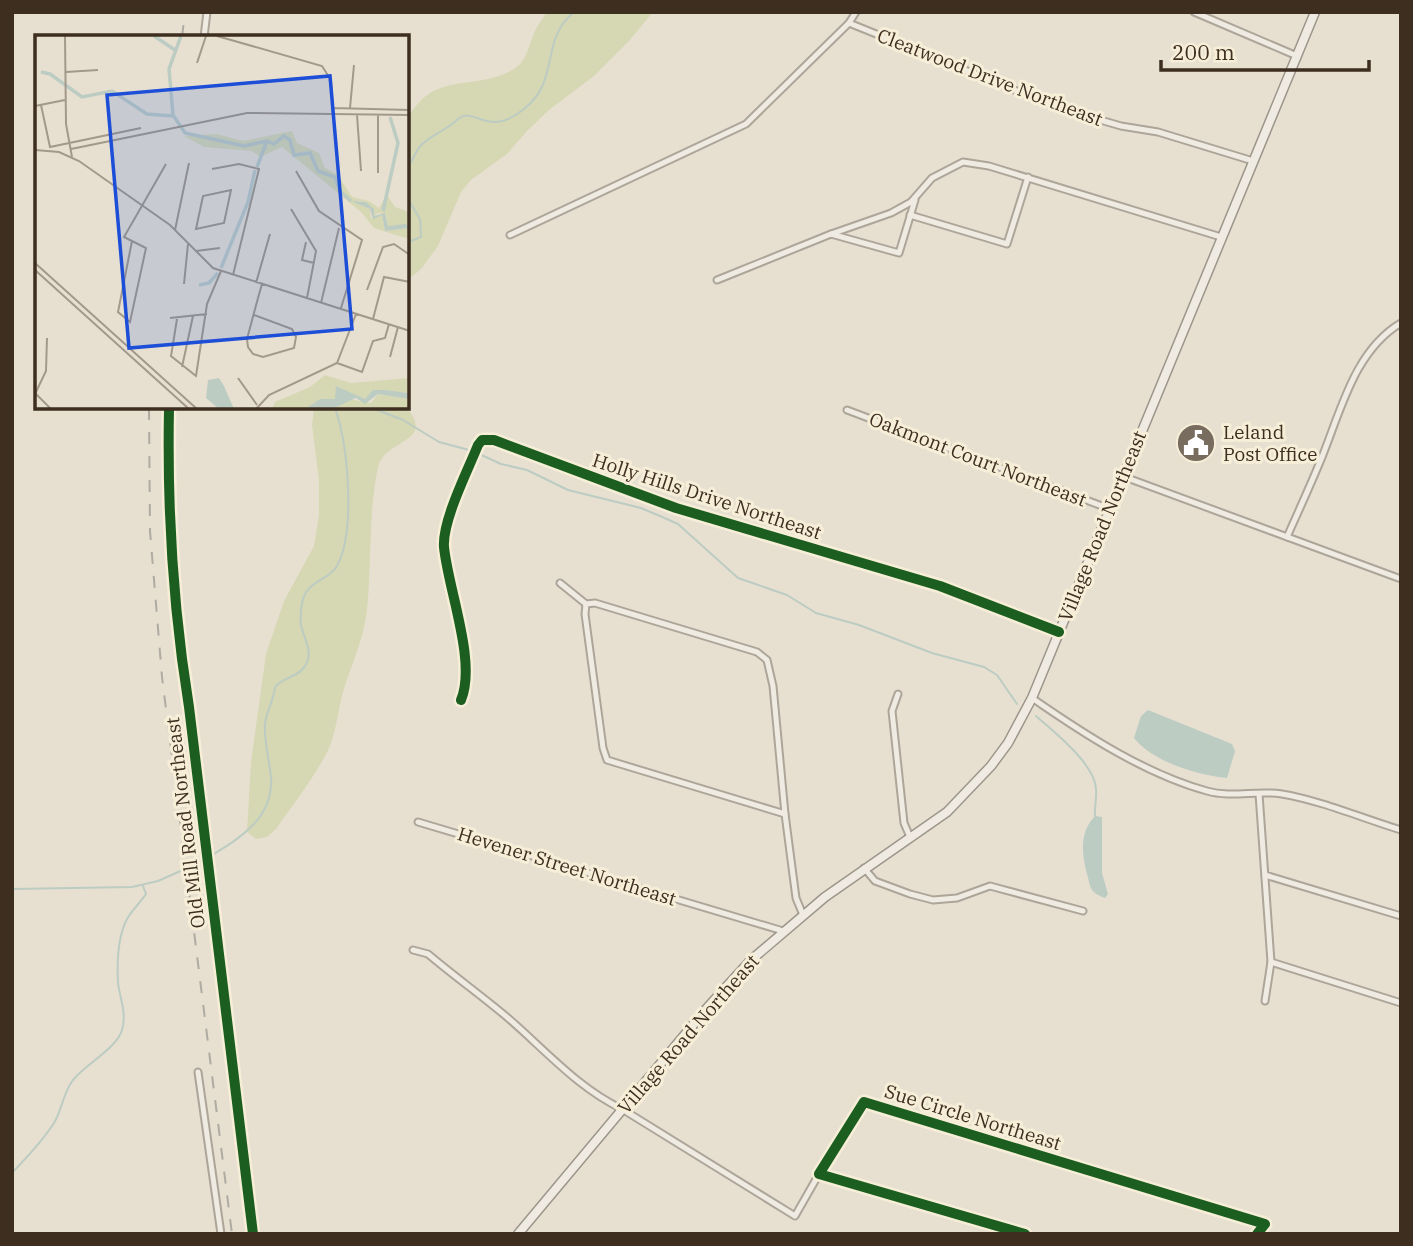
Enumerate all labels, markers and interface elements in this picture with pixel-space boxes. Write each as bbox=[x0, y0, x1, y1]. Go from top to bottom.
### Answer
street label: Cleatwood Drive Northeast bbox=[874, 23, 1106, 131]
scale bar bbox=[1161, 28, 1369, 72]
inset map bbox=[35, 35, 410, 410]
text: 200 m bbox=[1172, 38, 1235, 66]
street label: Oakmont Court Northeast bbox=[866, 406, 1090, 512]
place label: Leland Post Office bbox=[1223, 420, 1317, 466]
public building icon: Leland Post Office bbox=[1175, 422, 1217, 464]
street label: Village Road Northeast bbox=[1053, 427, 1151, 625]
street label: Holly Hills Drive Northeast bbox=[590, 448, 825, 544]
street label: Old Mill Road Northeast bbox=[160, 716, 210, 930]
street label: Hevener Street Northeast bbox=[455, 821, 680, 911]
street label: Village Road Northeast bbox=[612, 949, 764, 1119]
street label: Sue Circle Northeast bbox=[882, 1079, 1065, 1155]

